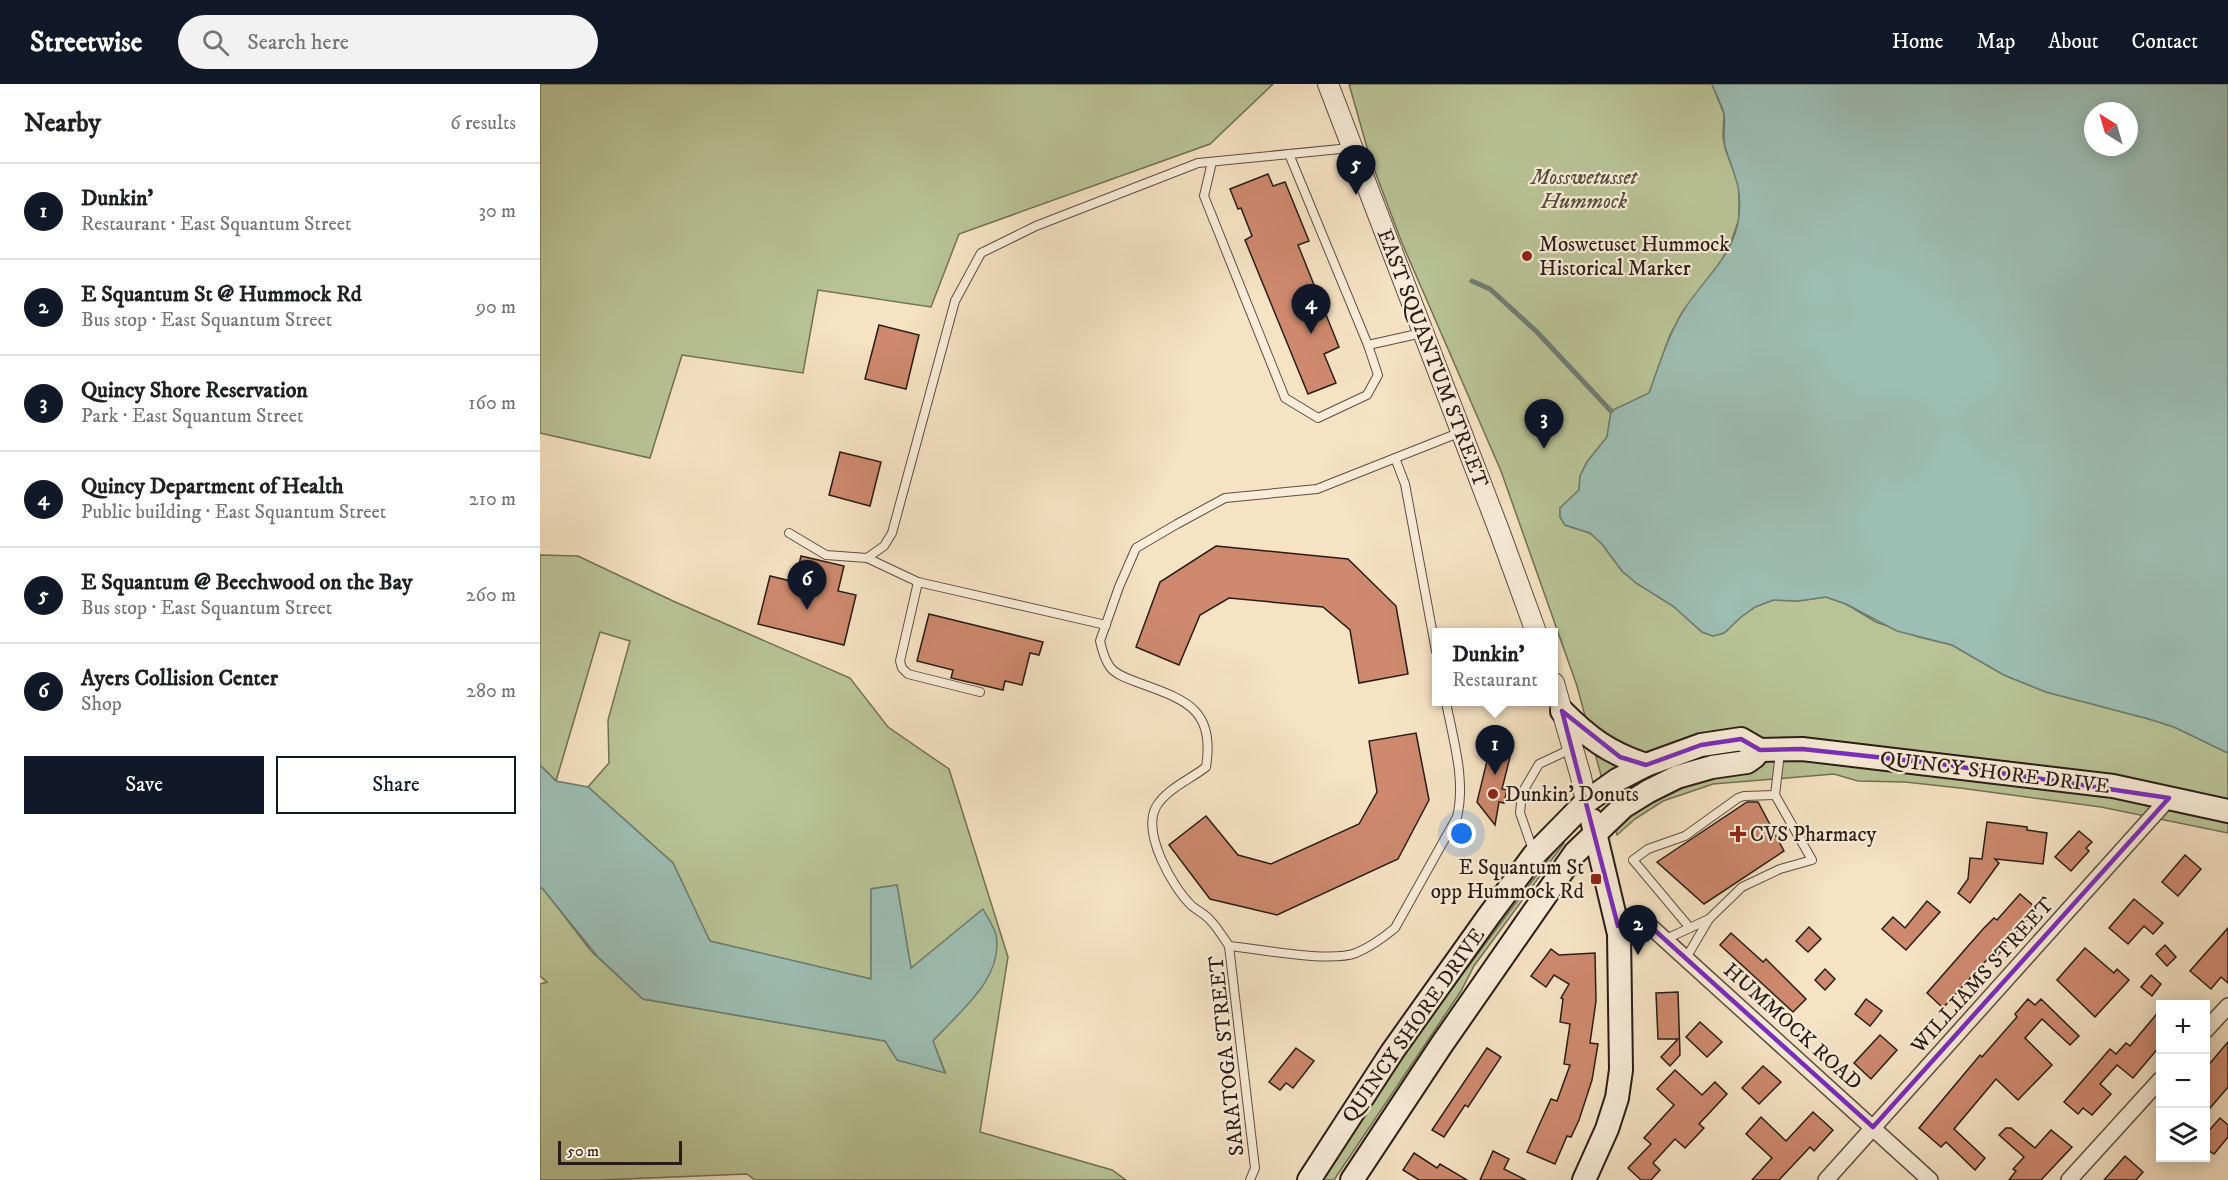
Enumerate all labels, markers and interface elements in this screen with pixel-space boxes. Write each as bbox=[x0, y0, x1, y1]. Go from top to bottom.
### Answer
search box bbox=[178, 15, 598, 69]
text: Streetwise bbox=[30, 25, 142, 60]
icon: search bbox=[199, 26, 232, 59]
text: Search here bbox=[247, 29, 349, 56]
text: Home bbox=[1892, 29, 1944, 55]
text: Map bbox=[1977, 29, 2015, 55]
text: About bbox=[2048, 29, 2099, 55]
text: Contact bbox=[2132, 29, 2198, 55]
north arrow bbox=[2084, 102, 2138, 156]
text: Nearby bbox=[24, 107, 101, 140]
text: 6 results bbox=[450, 111, 516, 136]
pin: 5 bbox=[1336, 146, 1376, 195]
park label: Mosswetusset Hummock bbox=[1529, 165, 1639, 215]
text: Dunkin' bbox=[81, 185, 153, 212]
text: 1 bbox=[40, 199, 47, 224]
text: 30 m bbox=[478, 199, 516, 224]
text: Restaurant · East Squantum Street bbox=[81, 212, 351, 237]
street label: EAST SQUANTUM STREET bbox=[1371, 225, 1493, 491]
place label: Moswetuset Hummock Historical Marker bbox=[1539, 232, 1730, 282]
marker: Moswetuset Hummock Historical Marker bbox=[1520, 249, 1534, 263]
text: E Squantum St @ Hummock Rd bbox=[81, 281, 362, 308]
pin: 4 bbox=[1292, 284, 1330, 334]
text: 2 bbox=[39, 295, 48, 320]
text: 90 m bbox=[476, 295, 516, 320]
text: Bus stop · East Squantum Street bbox=[81, 308, 332, 333]
text: Quincy Shore Reservation bbox=[81, 377, 308, 404]
text: 3 bbox=[40, 391, 47, 416]
text: 160 m bbox=[468, 391, 516, 416]
pin: 3 bbox=[1524, 400, 1564, 449]
text: Park · East Squantum Street bbox=[81, 404, 303, 429]
text: Quincy Department of Health bbox=[81, 473, 344, 500]
text: 4 bbox=[38, 487, 49, 512]
text: 210 m bbox=[469, 487, 516, 512]
text: Public building · East Squantum Street bbox=[81, 500, 386, 525]
pin: 6 bbox=[788, 560, 826, 610]
text: E Squantum @ Beechwood on the Bay bbox=[81, 569, 412, 596]
text: 5 bbox=[39, 583, 48, 608]
text: 260 m bbox=[466, 583, 516, 608]
text: Bus stop · East Squantum Street bbox=[81, 596, 332, 621]
popup bbox=[1432, 628, 1558, 706]
text: Dunkin' bbox=[1452, 641, 1524, 668]
text: Ayers Collision Center bbox=[81, 665, 278, 692]
text: Restaurant bbox=[1452, 668, 1538, 693]
text: 6 bbox=[38, 679, 49, 704]
text: 280 m bbox=[466, 679, 516, 704]
text: Shop bbox=[81, 692, 122, 717]
pin: 1 bbox=[1476, 726, 1514, 775]
street label: QUINCY SHORE DRIVE bbox=[1878, 746, 2112, 800]
button: Save bbox=[24, 756, 264, 814]
button: Share bbox=[276, 756, 516, 814]
place label: Dunkin' Donuts bbox=[1505, 782, 1639, 808]
marker: Dunkin' Donuts bbox=[1486, 787, 1500, 801]
your location bbox=[1447, 819, 1476, 848]
place label: CVS Pharmacy bbox=[1750, 822, 1877, 848]
marker: CVS Pharmacy bbox=[1731, 827, 1745, 841]
place label: E Squantum St opp Hummock Rd bbox=[1431, 855, 1585, 905]
marker: E Squantum St opp Hummock Rd bbox=[1589, 872, 1603, 886]
street label: WILLIAMS STREET bbox=[1905, 892, 2060, 1060]
pin: 2 bbox=[1618, 906, 1658, 955]
street label: QUINCY SHORE DRIVE bbox=[1337, 923, 1491, 1128]
street label: SARATOGA STREET bbox=[1204, 954, 1250, 1157]
street label: HUMMOCK ROAD bbox=[1718, 958, 1867, 1096]
map controls bbox=[2156, 1000, 2210, 1162]
button: + bbox=[2156, 1000, 2210, 1054]
button: − bbox=[2156, 1054, 2210, 1108]
button: layers bbox=[2156, 1108, 2210, 1162]
scale bar bbox=[558, 1138, 682, 1166]
text: 50 m bbox=[567, 1141, 599, 1161]

